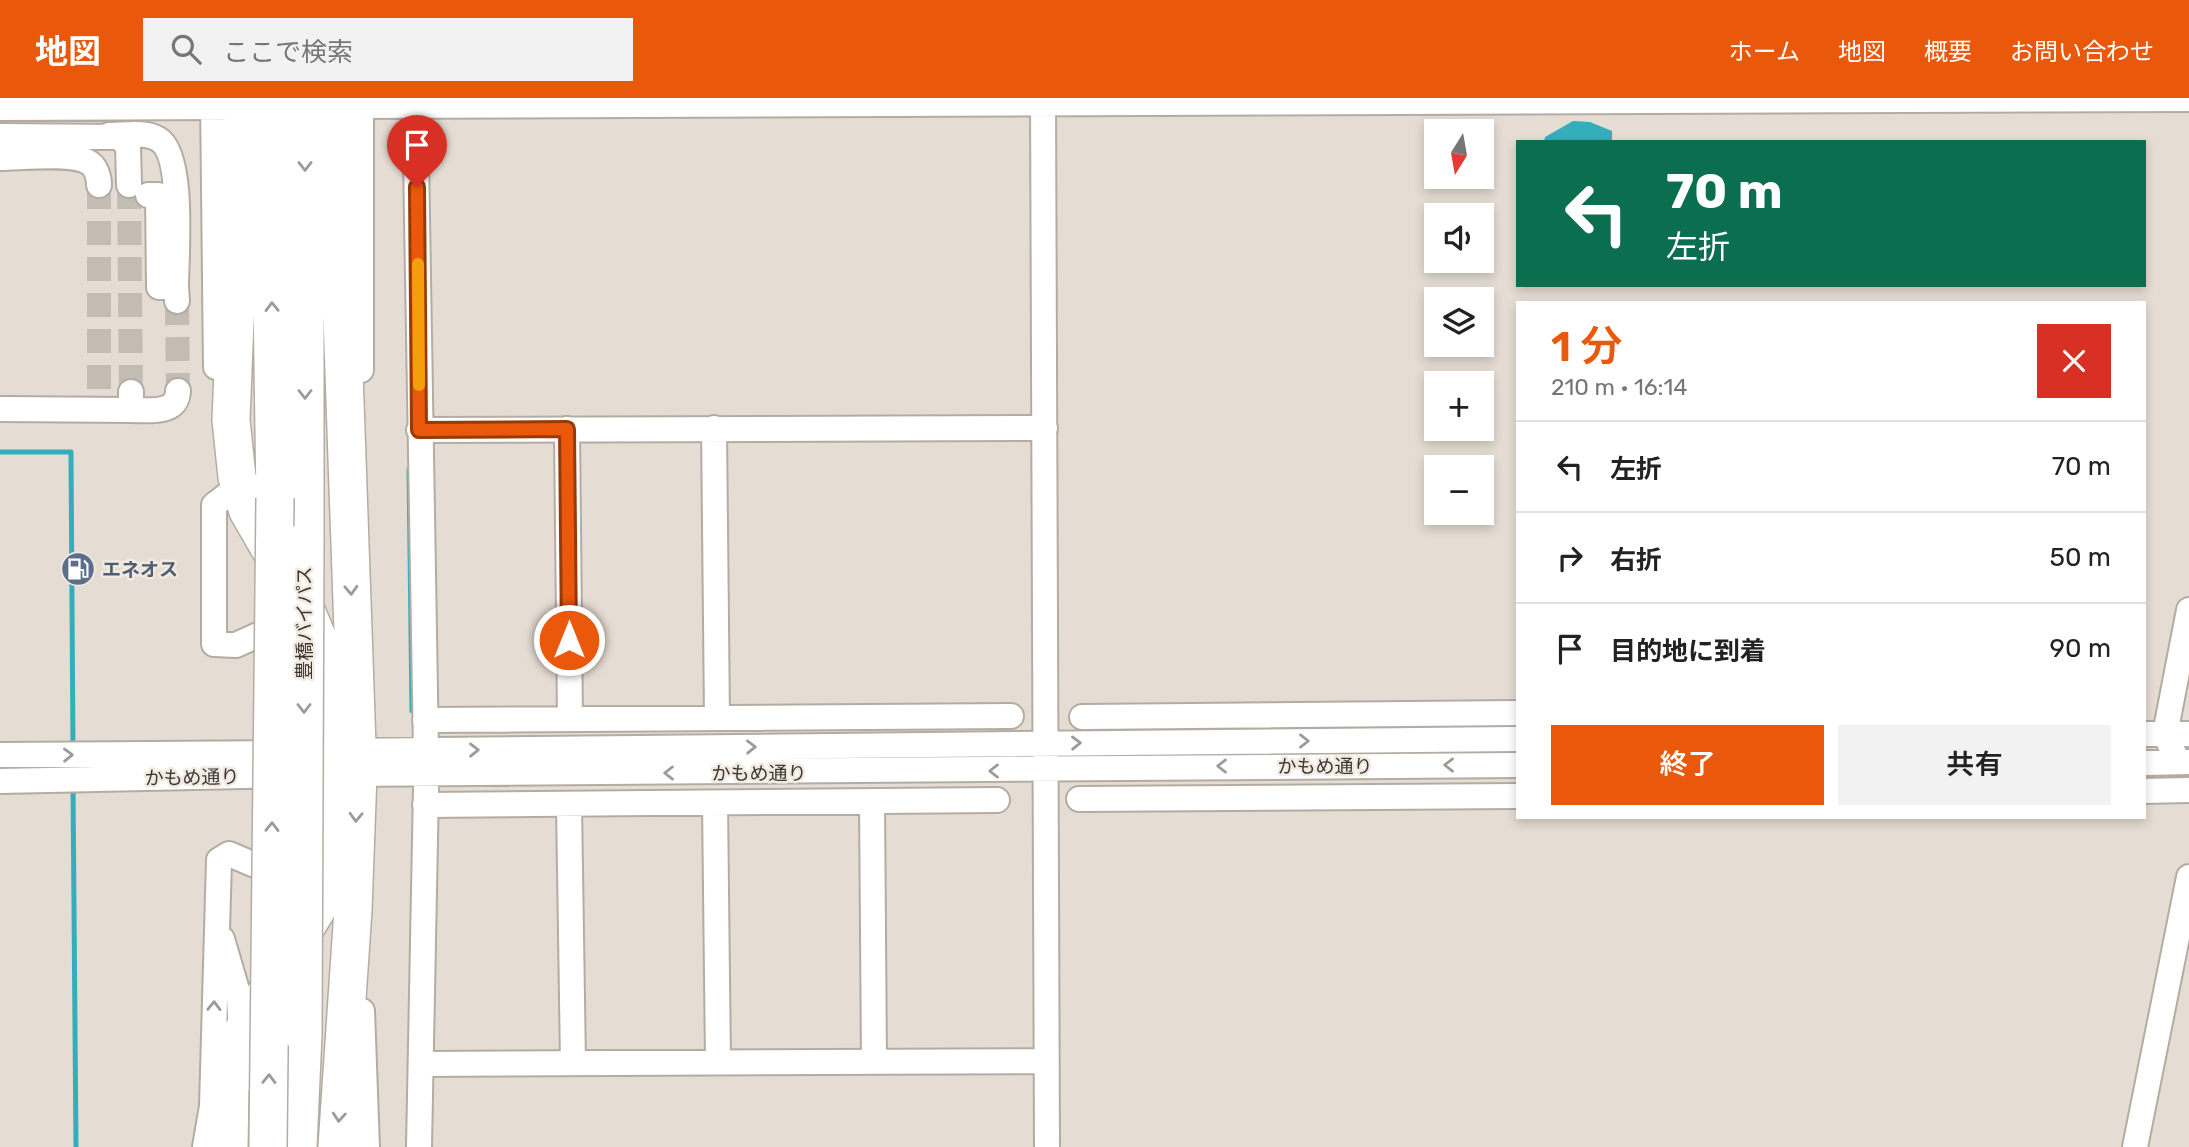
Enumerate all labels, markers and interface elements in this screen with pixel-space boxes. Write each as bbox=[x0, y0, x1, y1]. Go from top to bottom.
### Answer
search box bbox=[143, 18, 633, 81]
icon: search bbox=[167, 30, 205, 68]
text: 地図 bbox=[35, 32, 101, 71]
text: ここで検索 bbox=[223, 37, 353, 68]
text: ホーム bbox=[1729, 38, 1800, 66]
text: 地図 bbox=[1838, 38, 1886, 66]
text: 概要 bbox=[1924, 38, 1972, 66]
text: お問い合わせ bbox=[2010, 38, 2154, 66]
pin bbox=[387, 115, 447, 187]
north arrow bbox=[1424, 119, 1494, 189]
map controls bbox=[1424, 119, 1494, 525]
icon: arrive bbox=[398, 126, 436, 164]
one-way arrow bbox=[297, 161, 313, 172]
text: 70 m bbox=[1666, 162, 1783, 220]
icon: left bbox=[1551, 168, 1642, 259]
button: sound bbox=[1424, 203, 1494, 273]
text: 左折 bbox=[1666, 228, 1730, 266]
button: layers bbox=[1424, 287, 1494, 357]
one-way arrow bbox=[264, 301, 280, 312]
text: 1 分 bbox=[1551, 322, 1622, 372]
button: close bbox=[2037, 324, 2111, 398]
button: + bbox=[1424, 371, 1494, 441]
text: 210 m · 16:14 bbox=[1551, 373, 1688, 401]
one-way arrow bbox=[297, 389, 313, 399]
icon: left bbox=[1551, 448, 1589, 486]
text: 70 m bbox=[2052, 451, 2111, 482]
text: 左折 bbox=[1610, 454, 1662, 485]
button: − bbox=[1424, 455, 1494, 525]
icon: right bbox=[1551, 539, 1589, 577]
text: 50 m bbox=[2050, 542, 2111, 573]
text: 右折 bbox=[1610, 545, 1662, 576]
fuel station icon: エネオス bbox=[59, 550, 97, 588]
place label: エネオス bbox=[102, 558, 178, 581]
street label: 豊橋バイパス bbox=[293, 566, 316, 680]
one-way arrow bbox=[344, 585, 359, 596]
position arrow bbox=[532, 603, 606, 677]
icon: arrive bbox=[1551, 630, 1589, 668]
text: 90 m bbox=[2050, 633, 2111, 664]
text: 目的地に到着 bbox=[1610, 636, 1766, 667]
one-way arrow bbox=[296, 703, 312, 713]
button: 終了 bbox=[1551, 725, 1824, 805]
button: 共有 bbox=[1838, 725, 2111, 805]
one-way arrow bbox=[1299, 733, 1310, 749]
one-way arrow bbox=[1072, 735, 1082, 751]
one-way arrow bbox=[746, 739, 757, 755]
one-way arrow bbox=[470, 742, 480, 758]
one-way arrow bbox=[63, 747, 74, 763]
street label: かもめ通り bbox=[1277, 755, 1373, 778]
one-way arrow bbox=[1443, 757, 1454, 773]
one-way arrow bbox=[1216, 758, 1226, 774]
street label: かもめ通り bbox=[711, 762, 807, 785]
one-way arrow bbox=[988, 763, 999, 779]
street label: かもめ通り bbox=[144, 765, 240, 790]
one-way arrow bbox=[663, 765, 673, 781]
one-way arrow bbox=[349, 812, 364, 823]
one-way arrow bbox=[265, 821, 280, 832]
one-way arrow bbox=[206, 1000, 222, 1011]
one-way arrow bbox=[261, 1073, 277, 1084]
one-way arrow bbox=[332, 1112, 347, 1123]

